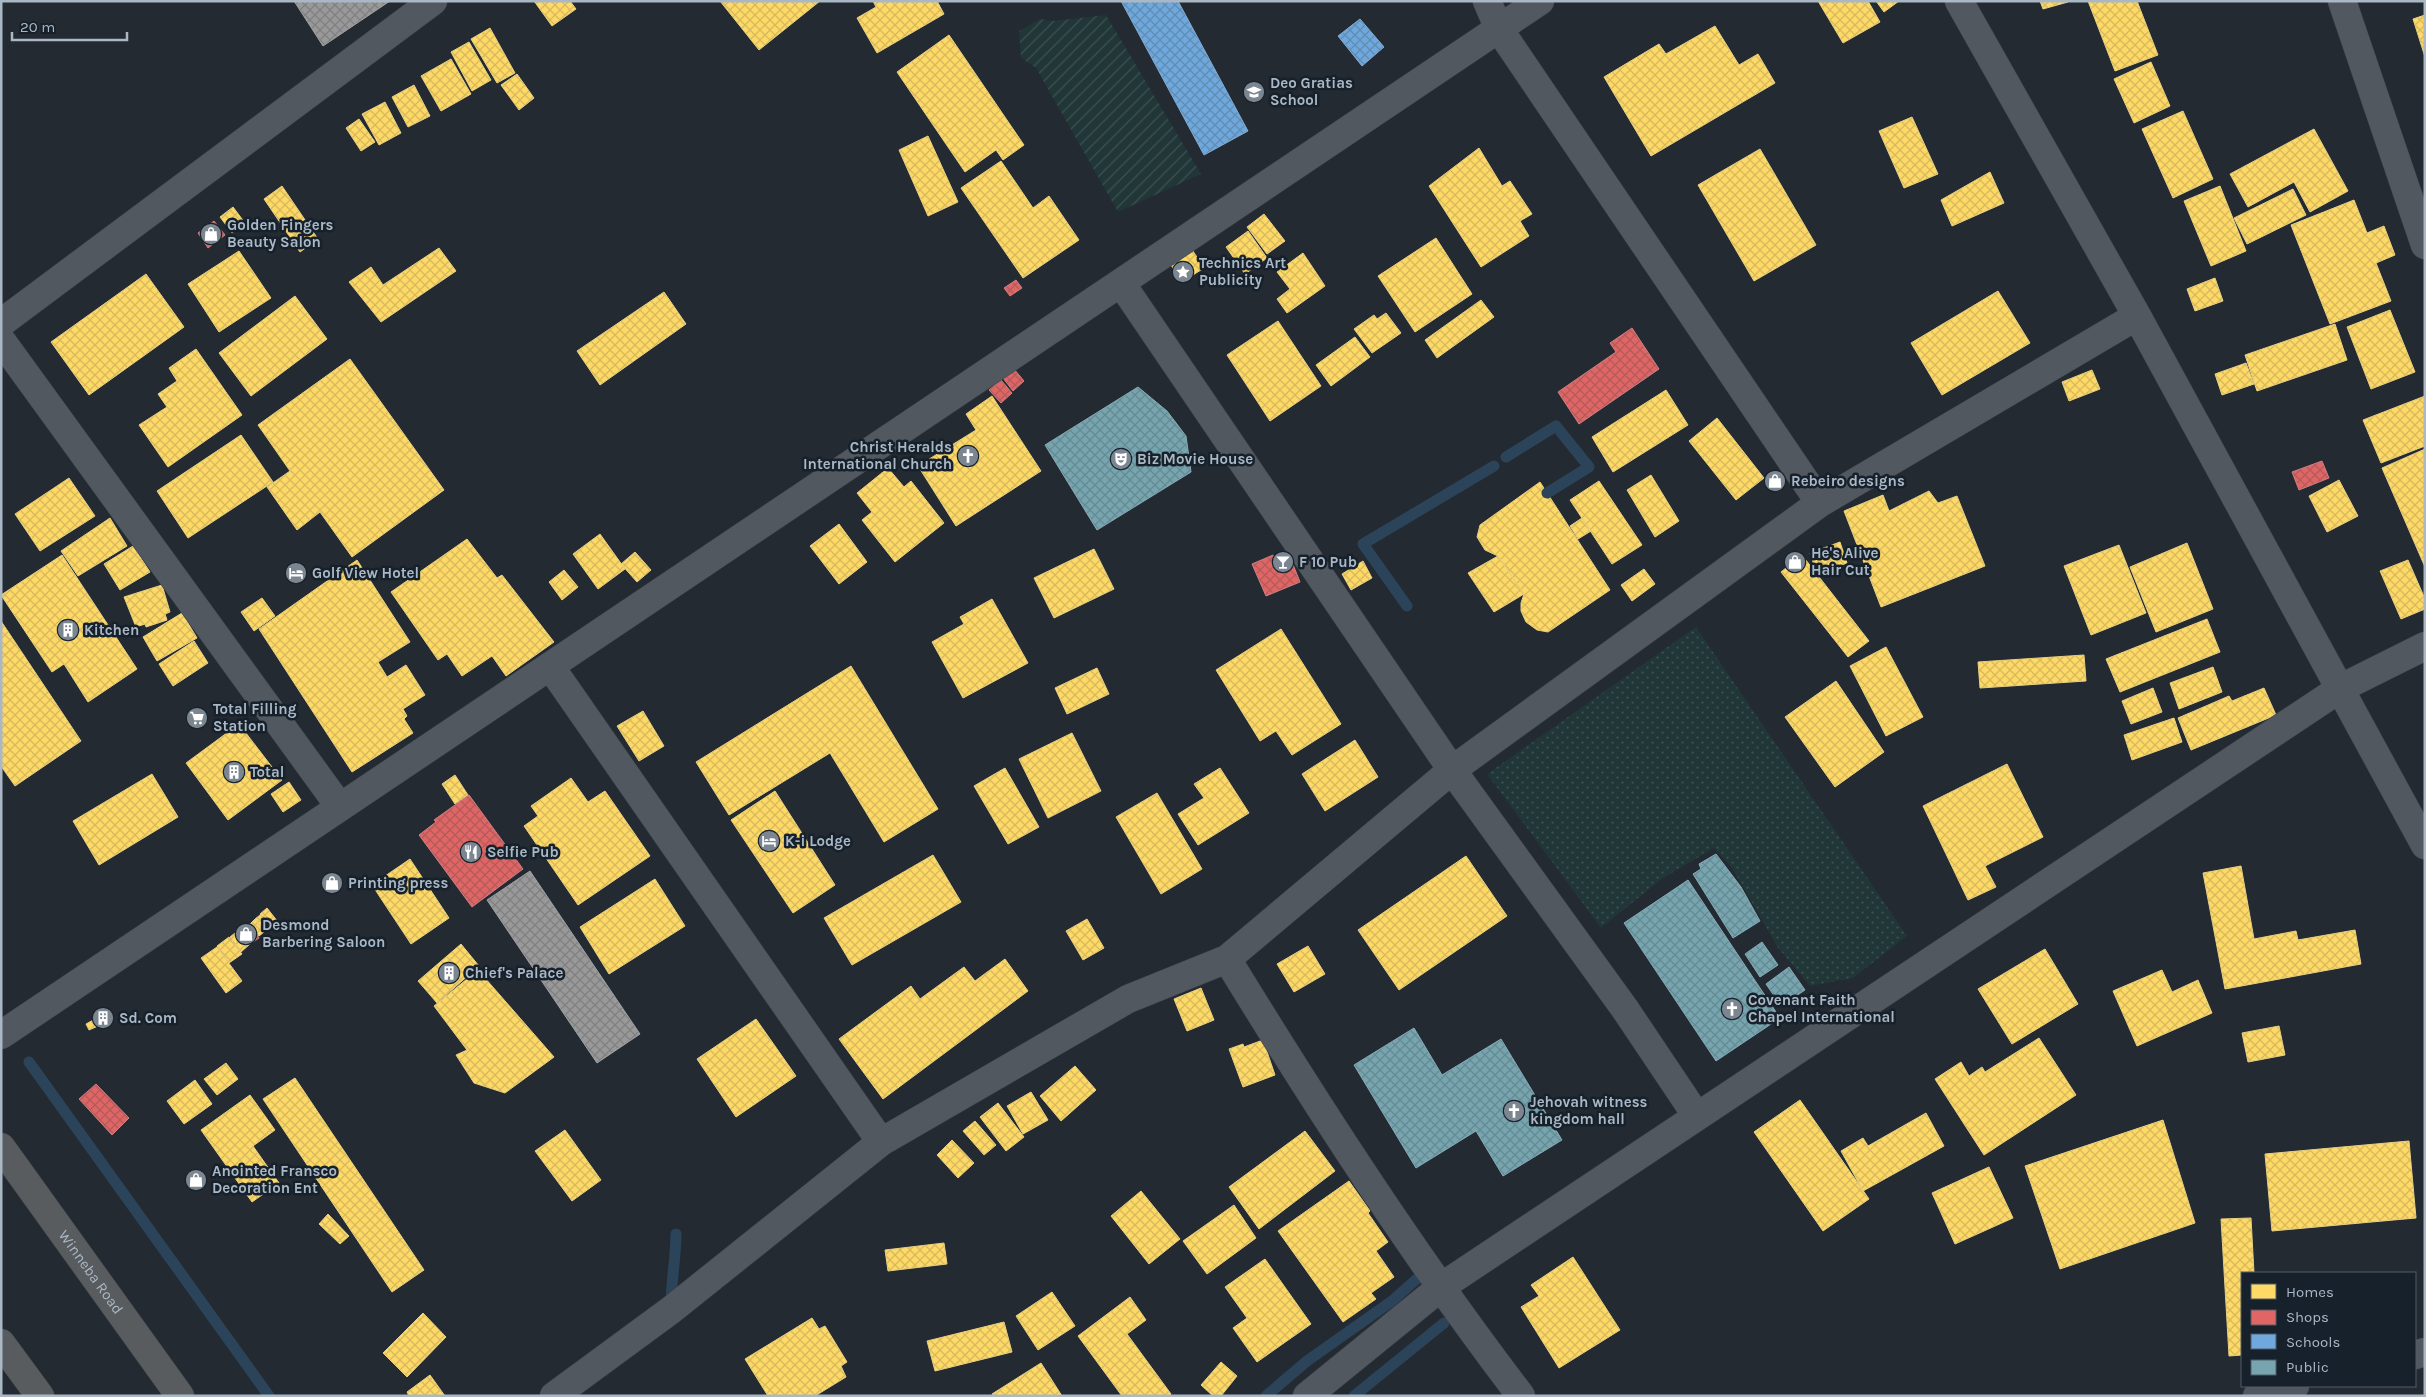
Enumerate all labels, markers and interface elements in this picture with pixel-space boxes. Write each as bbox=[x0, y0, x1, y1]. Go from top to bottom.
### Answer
scale bar bbox=[12, 10, 128, 42]
text: 20 m bbox=[20, 18, 55, 36]
place label: Deo Gratias School bbox=[1270, 74, 1353, 109]
school or university icon: Deo Gratias School bbox=[1242, 80, 1266, 104]
place label: Golden Fingers Beauty Salon bbox=[227, 216, 334, 251]
shop icon: Golden Fingers Beauty Salon bbox=[199, 222, 223, 246]
place label: Technics Art Publicity bbox=[1199, 254, 1286, 289]
place icon: Technics Art Publicity bbox=[1171, 260, 1195, 284]
place label: Christ Heralds International Church bbox=[803, 438, 952, 473]
church icon: Christ Heralds International Church bbox=[956, 444, 980, 468]
theatre icon: Biz Movie House bbox=[1109, 447, 1133, 471]
place label: Biz Movie House bbox=[1137, 450, 1253, 468]
shop icon: Rebeiro designs bbox=[1763, 469, 1787, 493]
place label: Rebeiro designs bbox=[1791, 472, 1905, 490]
place label: He's Alive Hair Cut bbox=[1811, 544, 1879, 579]
bar icon: F 10 Pub bbox=[1271, 550, 1295, 574]
shop icon: He's Alive Hair Cut bbox=[1783, 550, 1807, 574]
place label: F 10 Pub bbox=[1299, 553, 1357, 571]
hotel icon: Golf View Hotel bbox=[284, 561, 308, 585]
place label: Golf View Hotel bbox=[312, 564, 419, 582]
building icon: Kitchen bbox=[56, 618, 80, 642]
place label: Kitchen bbox=[84, 621, 139, 639]
place label: Total Filling Station bbox=[213, 700, 297, 735]
supermarket icon: Total Filling Station bbox=[185, 706, 209, 730]
building icon: Total bbox=[222, 760, 246, 784]
place label: Total bbox=[250, 763, 284, 781]
hotel icon: K-i Lodge bbox=[757, 829, 781, 853]
place label: K-i Lodge bbox=[785, 832, 851, 850]
restaurant icon: Selfie Pub bbox=[459, 840, 483, 864]
place label: Selfie Pub bbox=[487, 843, 559, 861]
shop icon: Printing press bbox=[320, 871, 344, 895]
place label: Printing press bbox=[348, 874, 448, 892]
place label: Desmond Barbering Saloon bbox=[262, 916, 385, 951]
shop icon: Desmond Barbering Saloon bbox=[234, 922, 258, 946]
building icon: Chief's Palace bbox=[437, 961, 461, 985]
place label: Chief's Palace bbox=[465, 964, 563, 982]
place label: Covenant Faith Chapel International bbox=[1748, 991, 1895, 1026]
church icon: Covenant Faith Chapel International bbox=[1720, 997, 1744, 1021]
building icon: Sd. Com bbox=[91, 1006, 115, 1030]
place label: Sd. Com bbox=[119, 1009, 177, 1027]
place label: Jehovah witness kingdom hall bbox=[1530, 1093, 1648, 1128]
church icon: Jehovah witness kingdom hall bbox=[1502, 1099, 1526, 1123]
place label: Anointed Fransco Decoration Ent bbox=[212, 1162, 337, 1197]
shop icon: Anointed Fransco Decoration Ent bbox=[184, 1168, 208, 1192]
street label: Winneba Road bbox=[55, 1227, 127, 1317]
legend bbox=[2241, 1272, 2416, 1387]
text: Homes bbox=[2286, 1283, 2334, 1301]
text: Shops bbox=[2286, 1308, 2329, 1326]
text: Schools bbox=[2286, 1333, 2340, 1351]
text: Public bbox=[2286, 1358, 2329, 1376]

